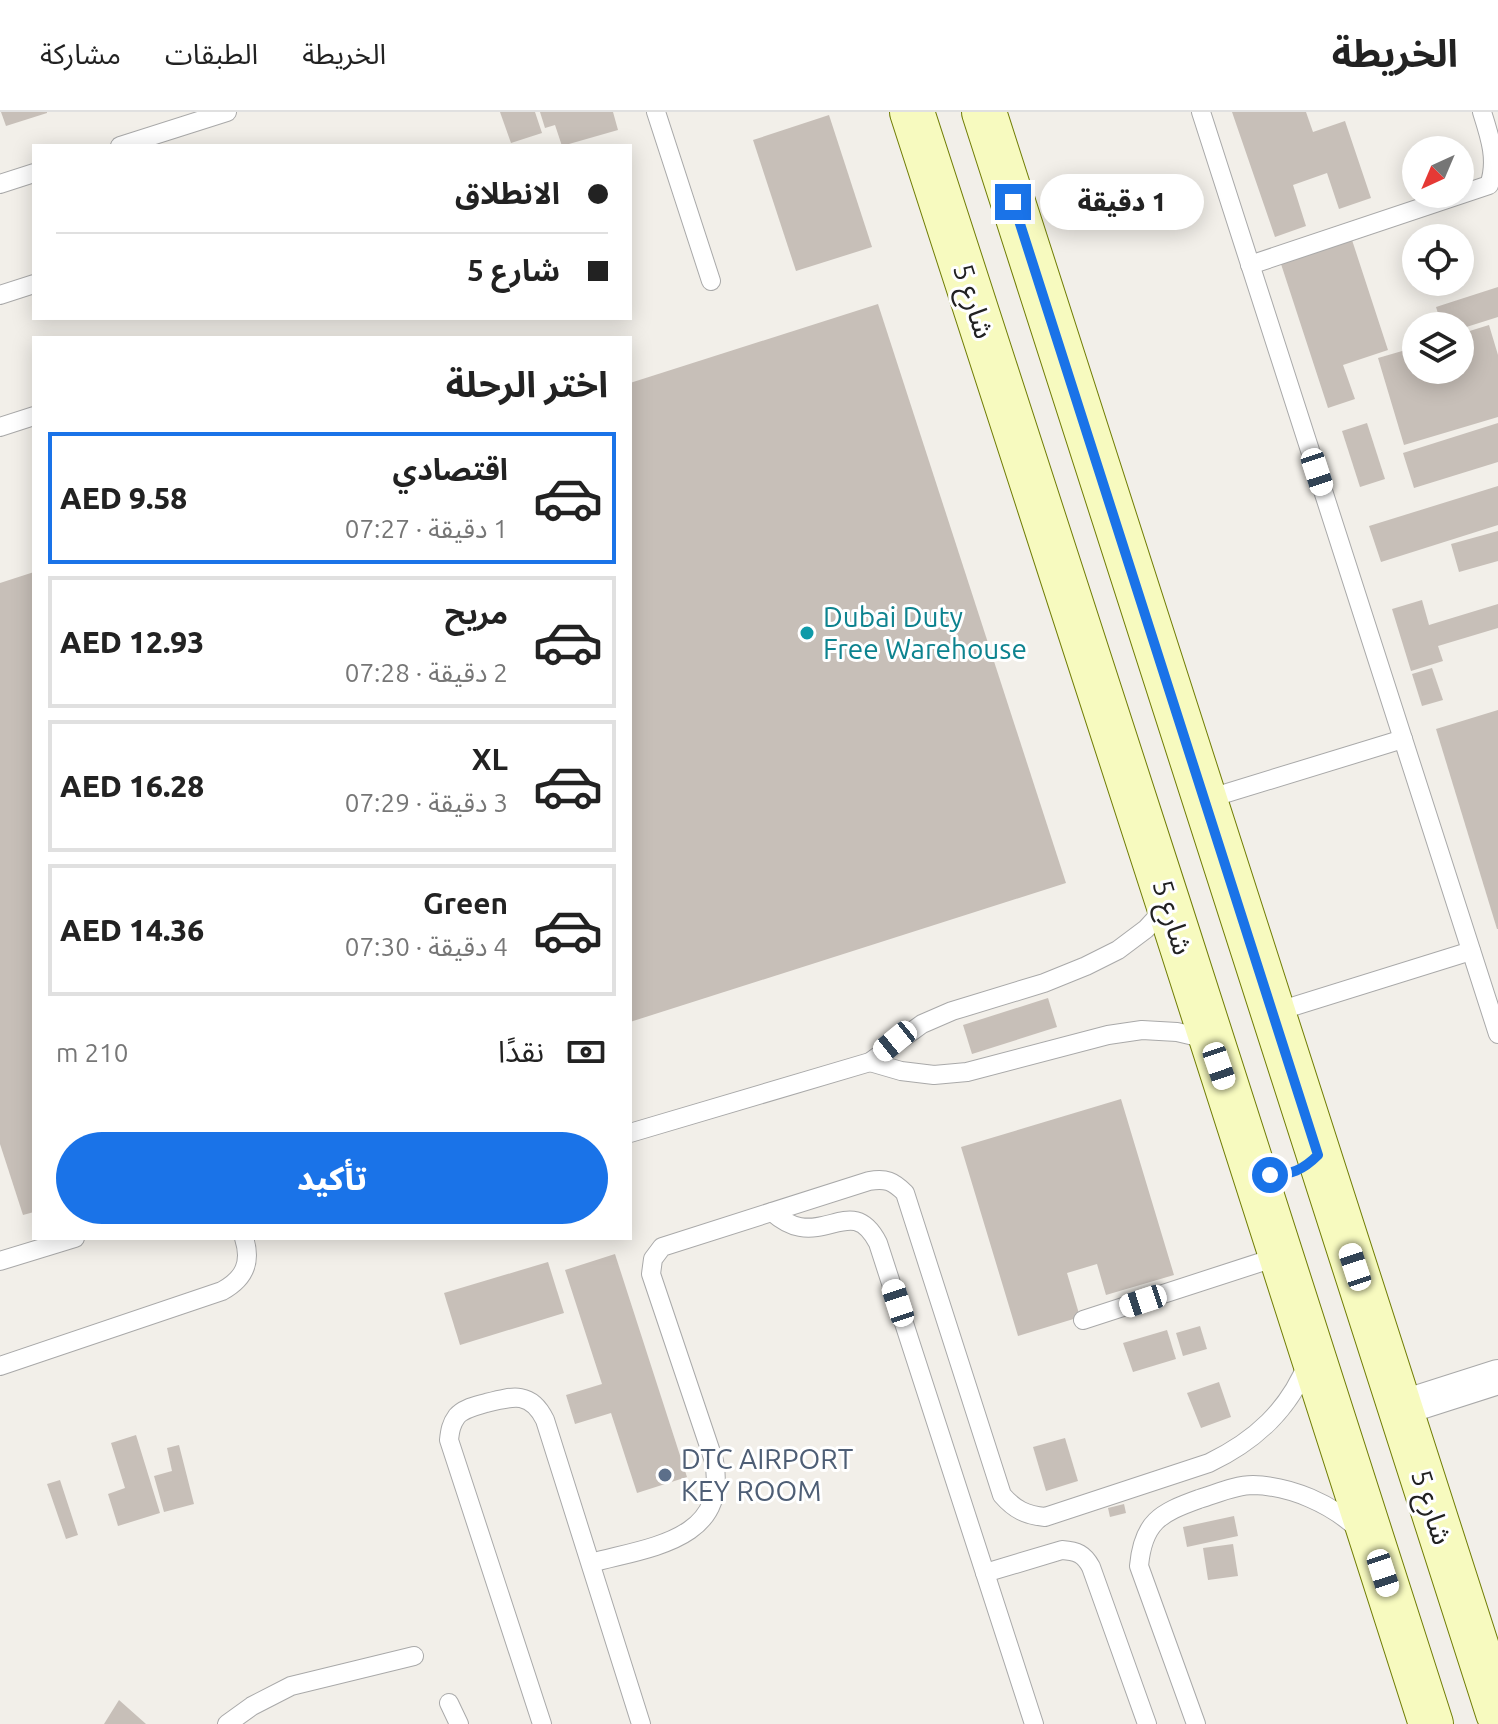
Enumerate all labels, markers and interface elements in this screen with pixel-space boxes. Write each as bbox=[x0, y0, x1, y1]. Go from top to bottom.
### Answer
text: الخريطة bbox=[1332, 32, 1458, 74]
text: مشاركة bbox=[40, 38, 121, 69]
text: الطبقات bbox=[165, 38, 258, 69]
text: الخريطة bbox=[302, 38, 386, 69]
north arrow bbox=[1402, 136, 1474, 208]
map controls bbox=[1402, 136, 1474, 384]
callout: 1 دقيقة bbox=[1041, 174, 1205, 230]
text: الانطلاق bbox=[455, 176, 560, 210]
route end bbox=[995, 184, 1031, 220]
text: 1 دقيقة bbox=[1078, 187, 1166, 216]
button: locate bbox=[1402, 224, 1474, 296]
text: شارع 5 bbox=[467, 253, 560, 287]
street label: شارع 5 bbox=[942, 260, 1001, 344]
button: layers bbox=[1402, 312, 1474, 384]
text: اختر الرحلة bbox=[446, 363, 608, 404]
car bbox=[1298, 445, 1336, 499]
text: اقتصادي bbox=[393, 452, 508, 486]
icon: car bbox=[532, 462, 604, 534]
text: AED 9.58 bbox=[60, 481, 187, 515]
text: 1 دقيقة · 07:27 bbox=[345, 514, 508, 543]
text: مريح bbox=[445, 596, 508, 630]
place label: Dubai Duty Free Warehouse bbox=[823, 601, 1027, 664]
icon: car bbox=[532, 606, 604, 678]
marker: Dubai Duty Free Warehouse bbox=[798, 624, 816, 642]
text: AED 12.93 bbox=[60, 625, 204, 659]
text: 2 دقيقة · 07:28 bbox=[345, 658, 508, 687]
text: XL bbox=[472, 742, 508, 776]
icon: car bbox=[532, 750, 604, 822]
text: AED 16.28 bbox=[60, 769, 204, 803]
text: 3 دقيقة · 07:29 bbox=[345, 788, 508, 817]
street label: شارع 5 bbox=[1142, 876, 1200, 960]
text: Green bbox=[423, 886, 508, 920]
icon: car bbox=[532, 894, 604, 966]
text: AED 14.36 bbox=[60, 913, 204, 947]
text: 4 دقيقة · 07:30 bbox=[345, 932, 508, 961]
car bbox=[869, 1017, 921, 1065]
icon: cash bbox=[564, 1030, 608, 1074]
text: نقدًا bbox=[498, 1034, 544, 1068]
text: 210 m bbox=[56, 1038, 128, 1067]
car bbox=[1200, 1039, 1238, 1093]
button: تأكيد bbox=[56, 1132, 608, 1224]
route start bbox=[1252, 1157, 1288, 1193]
car bbox=[1336, 1240, 1374, 1294]
car bbox=[879, 1276, 917, 1330]
car bbox=[1116, 1282, 1170, 1320]
place label: DTC AIRPORT KEY ROOM bbox=[681, 1443, 854, 1506]
marker: DTC AIRPORT KEY ROOM bbox=[656, 1466, 674, 1484]
street label: شارع 5 bbox=[1400, 1466, 1459, 1550]
car bbox=[1364, 1546, 1402, 1600]

